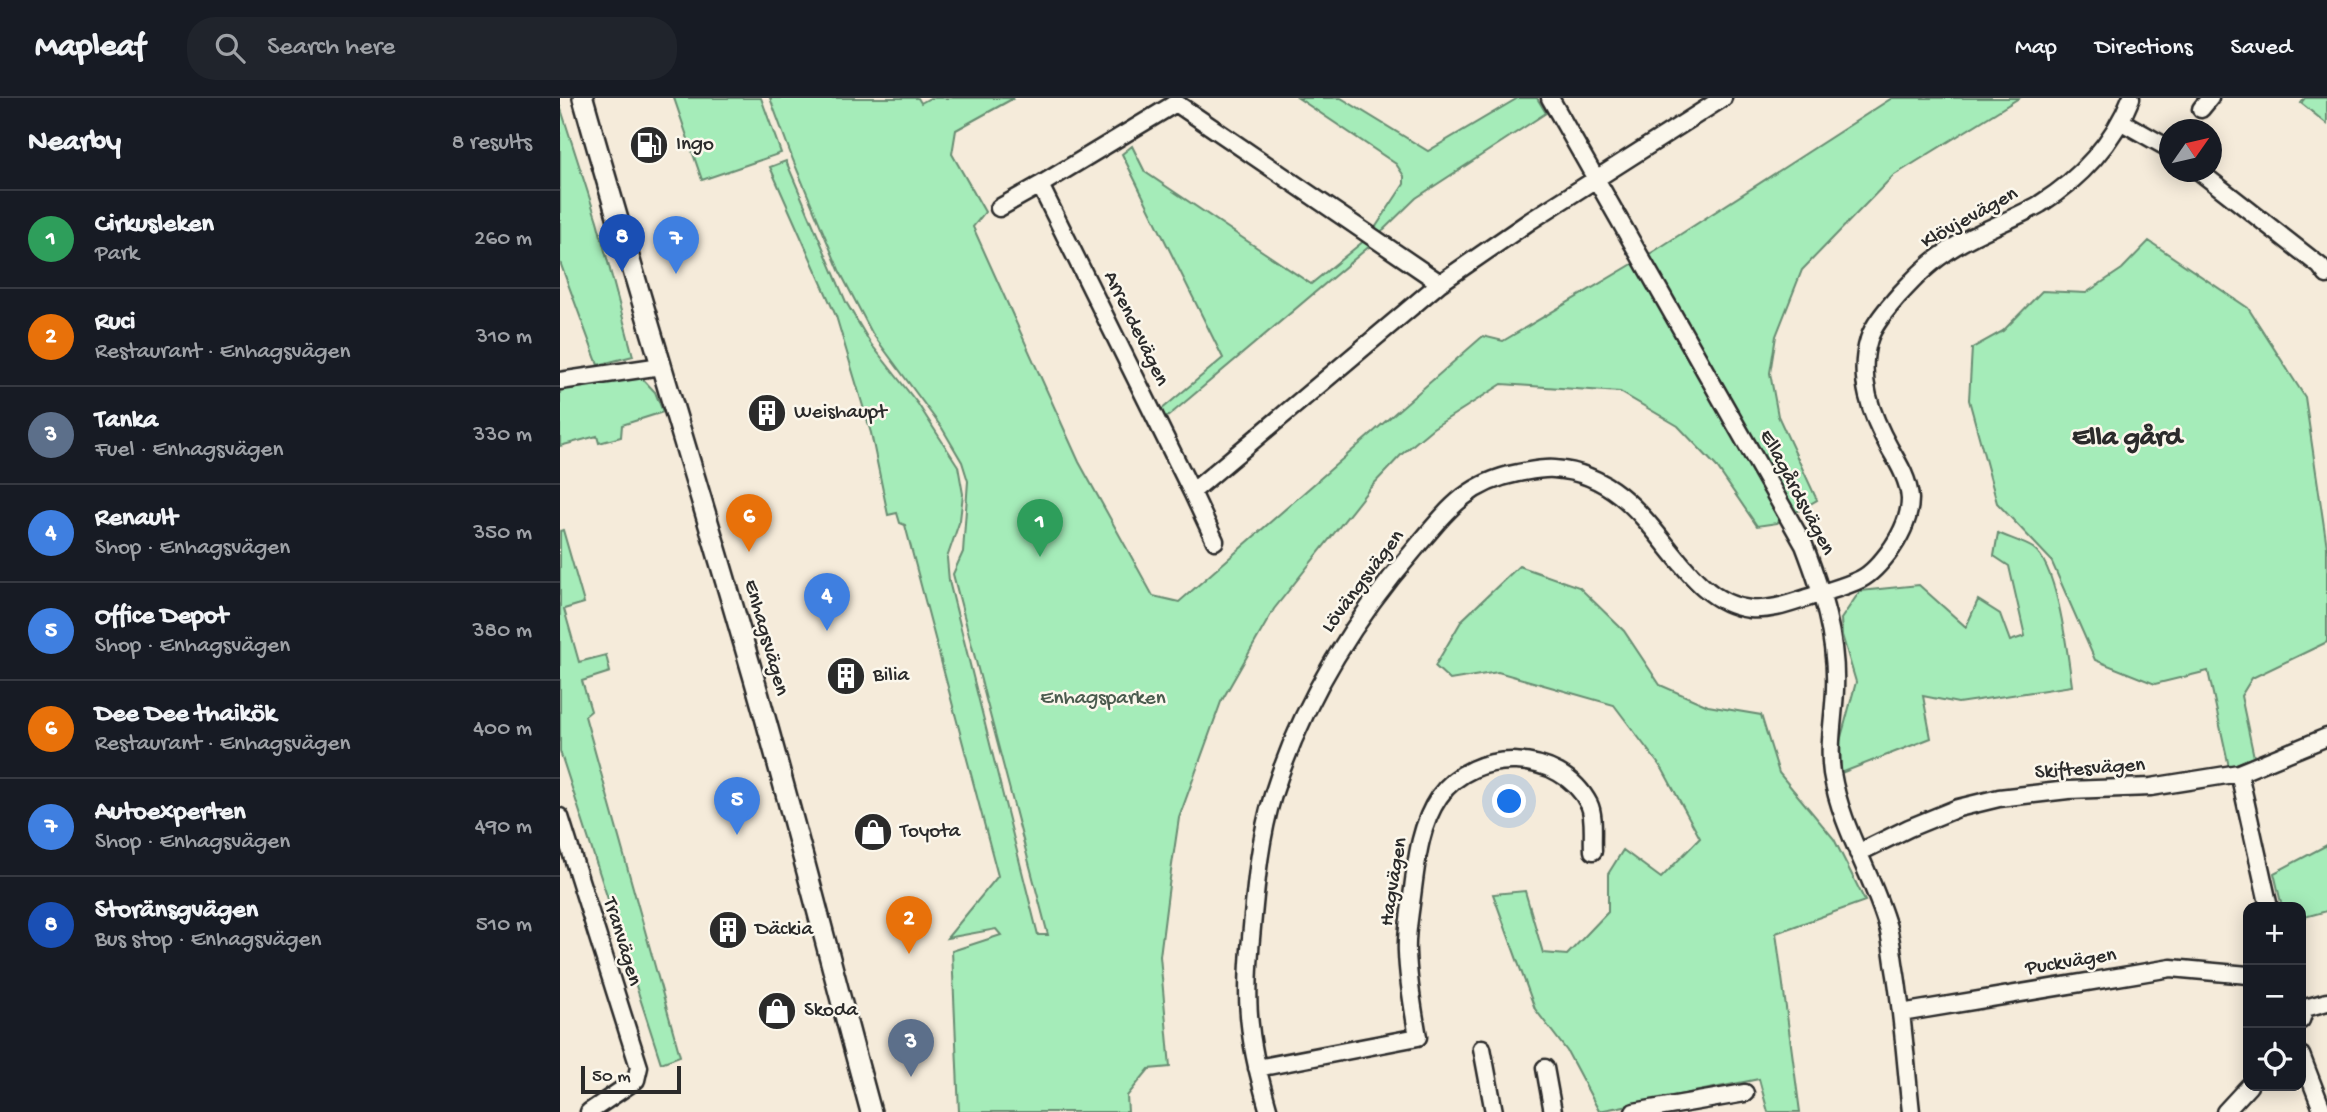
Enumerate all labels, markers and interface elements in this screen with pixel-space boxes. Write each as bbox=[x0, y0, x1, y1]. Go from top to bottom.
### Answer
search box bbox=[187, 17, 677, 80]
text: Mapleaf bbox=[35, 29, 145, 67]
icon: search bbox=[211, 29, 249, 67]
text: Search here bbox=[267, 33, 395, 64]
text: Map bbox=[2015, 34, 2057, 63]
text: Directions bbox=[2095, 34, 2193, 63]
text: Saved bbox=[2231, 34, 2292, 63]
north arrow bbox=[2159, 119, 2222, 182]
fuel station icon: Ingo bbox=[628, 124, 670, 166]
text: Nearby bbox=[28, 126, 121, 161]
text: 8 results bbox=[452, 130, 532, 157]
place label: Ingo bbox=[676, 133, 714, 158]
street label: Klövjevägen bbox=[1917, 182, 2023, 256]
text: Cirkusleken bbox=[95, 210, 214, 241]
pin: 8 bbox=[599, 214, 645, 272]
pin: 7 bbox=[653, 216, 699, 274]
text: 1 bbox=[46, 226, 56, 253]
text: 260 m bbox=[474, 226, 532, 253]
text: Park bbox=[95, 241, 139, 268]
street label: Arrendevägen bbox=[1096, 267, 1174, 391]
text: Ruci bbox=[95, 308, 135, 339]
text: 2 bbox=[45, 324, 57, 351]
text: 310 m bbox=[476, 324, 532, 351]
text: Restaurant · Enhagsvägen bbox=[95, 339, 350, 366]
building icon: Weishaupt bbox=[746, 392, 788, 434]
place label: Weishaupt bbox=[794, 401, 889, 426]
text: Tanka bbox=[95, 406, 158, 437]
text: 3 bbox=[45, 422, 57, 449]
text: 330 m bbox=[473, 422, 532, 449]
district label: Ella gård bbox=[2072, 422, 2184, 455]
street label: Ellagårdsvägen bbox=[1752, 426, 1840, 560]
text: Fuel · Enhagsvägen bbox=[95, 437, 283, 464]
pin: 6 bbox=[726, 494, 772, 552]
pin: 1 bbox=[1017, 499, 1063, 557]
text: Renault bbox=[95, 504, 177, 535]
text: 4 bbox=[46, 520, 56, 547]
text: 350 m bbox=[473, 520, 532, 547]
street label: Lövängsvägen bbox=[1317, 525, 1411, 639]
text: Shop · Enhagsvägen bbox=[95, 535, 290, 562]
pin: 4 bbox=[804, 573, 850, 631]
street label: Enhagsvägen bbox=[737, 577, 793, 699]
text: Office Depot bbox=[95, 602, 228, 633]
text: 5 bbox=[45, 618, 57, 645]
text: 380 m bbox=[473, 618, 532, 645]
text: Shop · Enhagsvägen bbox=[95, 633, 290, 660]
building icon: Bilia bbox=[825, 655, 867, 697]
place label: Bilia bbox=[872, 664, 910, 689]
park label: Enhagsparken bbox=[1040, 687, 1166, 712]
text: Dee Dee thaikök bbox=[95, 700, 276, 731]
text: 6 bbox=[45, 716, 57, 743]
text: 400 m bbox=[473, 716, 532, 743]
text: Restaurant · Enhagsvägen bbox=[95, 731, 350, 758]
street label: Skiftesvägen bbox=[2034, 754, 2146, 786]
pin: 5 bbox=[714, 777, 760, 835]
your location bbox=[1492, 784, 1526, 818]
text: Autoexperten bbox=[95, 798, 246, 829]
shop icon: Toyota bbox=[852, 811, 894, 853]
text: 7 bbox=[45, 814, 57, 841]
text: 490 m bbox=[475, 814, 532, 841]
place label: Toyota bbox=[899, 820, 962, 845]
text: Shop · Enhagsvägen bbox=[95, 829, 290, 856]
street label: Hagvägen bbox=[1376, 836, 1414, 928]
street label: Tranvägen bbox=[595, 894, 646, 989]
text: Storänsgvägen bbox=[95, 896, 258, 927]
pin: 2 bbox=[886, 896, 932, 954]
map controls bbox=[2243, 902, 2306, 1091]
button: + bbox=[2243, 902, 2306, 965]
building icon: Däckia bbox=[707, 909, 749, 951]
text: 8 bbox=[45, 912, 57, 939]
text: 510 m bbox=[476, 912, 532, 939]
place label: Däckia bbox=[753, 918, 814, 943]
text: Bus stop · Enhagsvägen bbox=[95, 927, 321, 954]
street label: Puckvägen bbox=[2023, 943, 2118, 983]
button: − bbox=[2243, 965, 2306, 1028]
shop icon: Skoda bbox=[756, 990, 798, 1032]
place label: Skoda bbox=[804, 999, 859, 1024]
pin: 3 bbox=[888, 1019, 934, 1077]
button: locate bbox=[2243, 1028, 2306, 1091]
scale bar bbox=[581, 1063, 681, 1095]
text: 50 m bbox=[592, 1066, 631, 1089]

